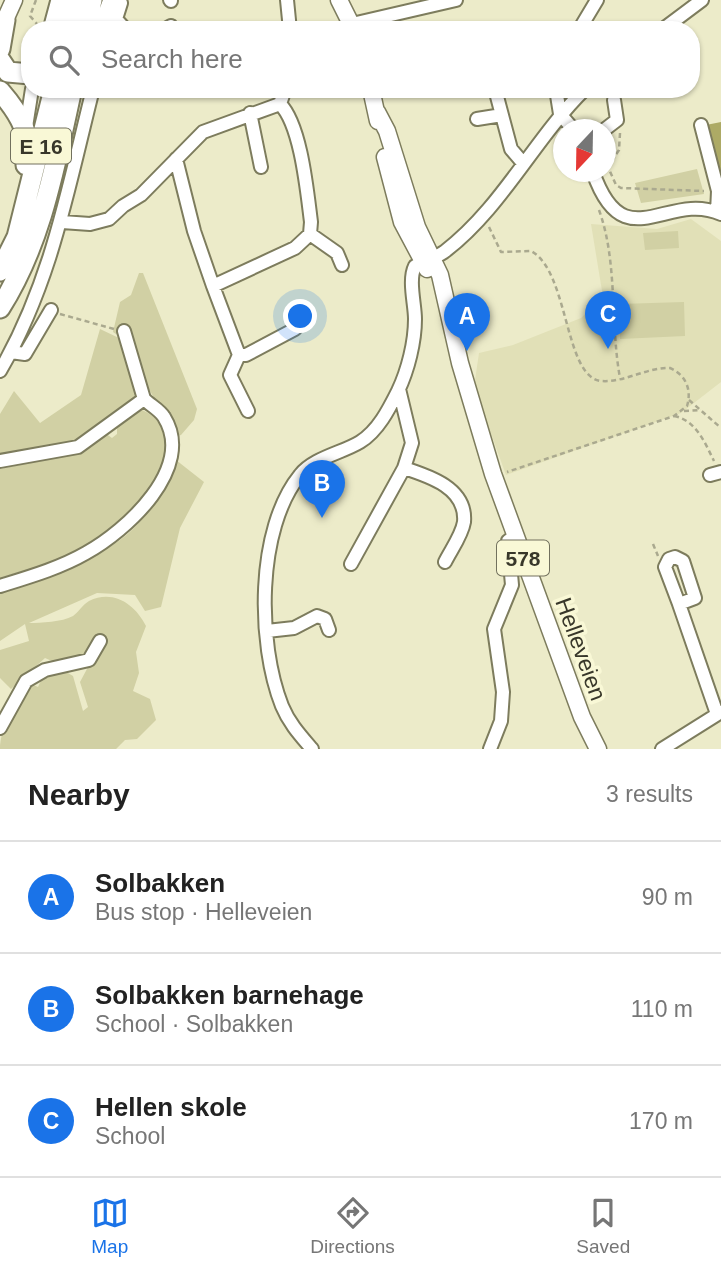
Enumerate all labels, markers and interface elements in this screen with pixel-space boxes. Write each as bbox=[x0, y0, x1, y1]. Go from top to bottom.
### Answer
search box bbox=[21, 21, 700, 98]
icon: search bbox=[45, 41, 83, 79]
text: Search here bbox=[101, 44, 243, 74]
north arrow bbox=[553, 119, 616, 182]
road number: E 16 bbox=[11, 128, 71, 164]
pin: C bbox=[585, 291, 631, 349]
pin: A bbox=[444, 293, 490, 351]
your location bbox=[283, 299, 317, 333]
pin: B bbox=[299, 460, 345, 518]
road number: 578 bbox=[497, 540, 549, 576]
street label: Helleveien bbox=[550, 594, 612, 704]
text: Nearby bbox=[28, 778, 130, 811]
text: 3 results bbox=[606, 781, 693, 807]
text: Solbakken bbox=[95, 868, 225, 898]
text: A bbox=[43, 884, 59, 910]
text: 90 m bbox=[642, 884, 693, 910]
text: Bus stop · Helleveien bbox=[95, 899, 312, 925]
text: Solbakken barnehage bbox=[95, 980, 364, 1010]
text: B bbox=[43, 996, 59, 1022]
text: 110 m bbox=[631, 996, 693, 1022]
text: School · Solbakken bbox=[95, 1011, 293, 1037]
text: Hellen skole bbox=[95, 1092, 247, 1122]
text: C bbox=[43, 1108, 59, 1134]
text: 170 m bbox=[629, 1108, 693, 1134]
text: School bbox=[95, 1123, 165, 1149]
tab: Map bbox=[91, 1194, 129, 1258]
tab: Directions bbox=[310, 1194, 395, 1258]
tab: Saved bbox=[576, 1194, 630, 1258]

